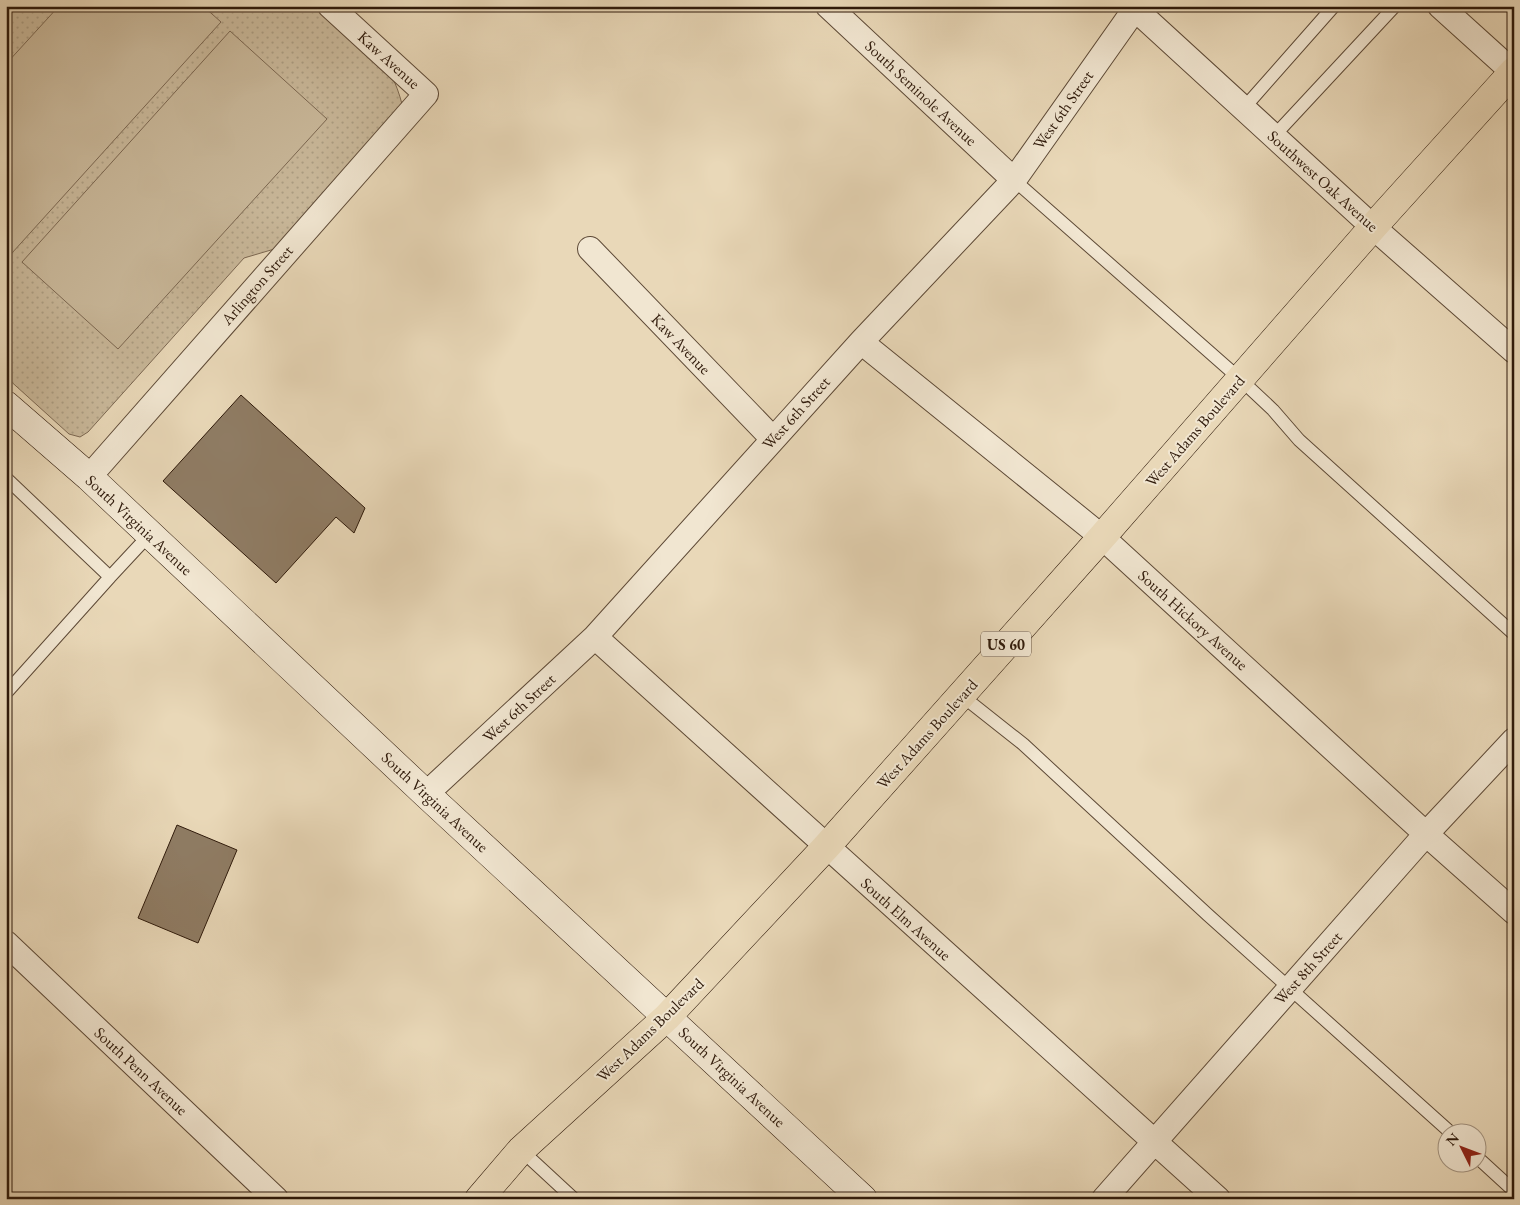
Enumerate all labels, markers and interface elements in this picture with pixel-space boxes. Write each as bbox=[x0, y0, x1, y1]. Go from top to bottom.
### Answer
street label: Kaw Avenue bbox=[353, 26, 425, 94]
street label: South Seminole Avenue bbox=[861, 36, 981, 150]
street label: West 6th Street bbox=[1028, 66, 1098, 154]
street label: Southwest Oak Avenue bbox=[1263, 126, 1383, 236]
street label: Arlington Street bbox=[216, 241, 298, 330]
street label: Kaw Avenue bbox=[647, 309, 715, 379]
street label: West Adams Boulevard bbox=[1141, 370, 1250, 491]
street label: West 6th Street bbox=[757, 372, 835, 454]
street label: South Virginia Avenue bbox=[81, 470, 197, 580]
street label: South Hickory Avenue bbox=[1134, 565, 1252, 675]
road number: US 60 bbox=[981, 632, 1031, 656]
street label: West 6th Street bbox=[478, 669, 560, 747]
street label: West Adams Boulevard bbox=[872, 674, 983, 794]
street label: South Virginia Avenue bbox=[377, 747, 493, 857]
street label: South Elm Avenue bbox=[856, 873, 956, 965]
street label: West 8th Street bbox=[1269, 927, 1347, 1009]
street label: West Adams Boulevard bbox=[592, 973, 709, 1087]
street label: South Penn Avenue bbox=[90, 1022, 192, 1120]
street label: South Virginia Avenue bbox=[674, 1022, 790, 1132]
north arrow bbox=[1438, 1122, 1488, 1172]
text: N bbox=[1442, 1129, 1463, 1150]

